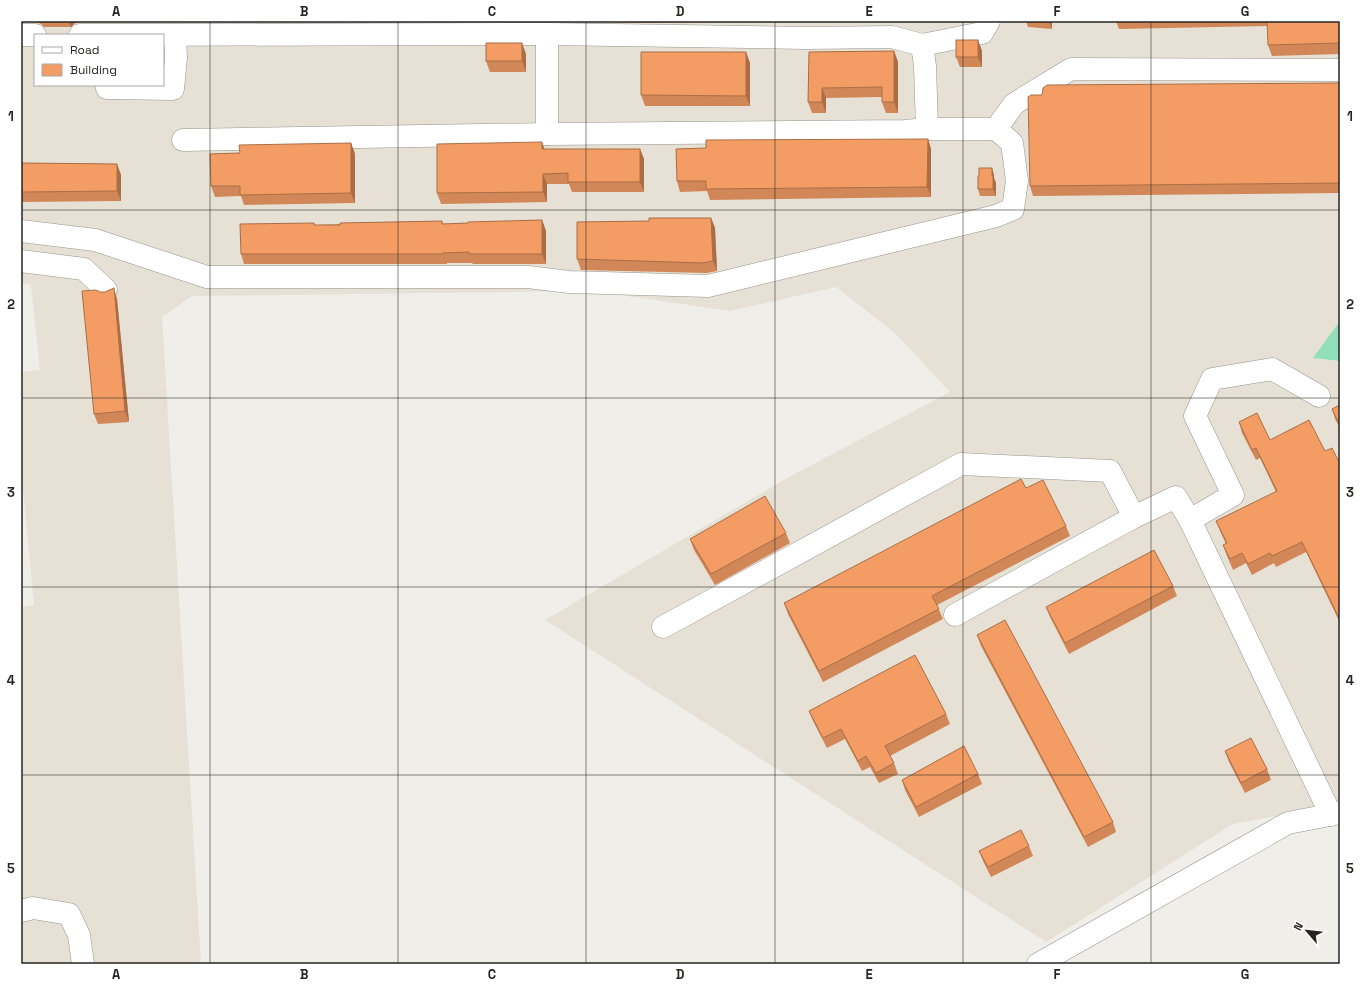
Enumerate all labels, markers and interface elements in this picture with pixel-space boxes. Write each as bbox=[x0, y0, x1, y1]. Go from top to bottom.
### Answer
text: A bbox=[112, 3, 121, 20]
text: B bbox=[300, 3, 309, 20]
text: C bbox=[488, 3, 496, 20]
text: D bbox=[676, 3, 685, 20]
text: E bbox=[865, 3, 873, 20]
text: F bbox=[1054, 3, 1061, 20]
text: G bbox=[1241, 3, 1249, 20]
legend bbox=[34, 34, 164, 86]
text: Road bbox=[70, 42, 99, 58]
text: Building bbox=[70, 62, 117, 78]
text: 1 bbox=[8, 108, 14, 125]
text: 1 bbox=[1347, 108, 1353, 125]
text: 2 bbox=[7, 296, 15, 313]
text: 2 bbox=[1346, 296, 1354, 313]
text: 3 bbox=[7, 484, 15, 501]
text: 3 bbox=[1346, 484, 1354, 501]
text: 4 bbox=[7, 672, 15, 689]
text: 4 bbox=[1346, 672, 1354, 689]
text: 5 bbox=[7, 860, 15, 877]
text: 5 bbox=[1346, 860, 1354, 877]
north arrow bbox=[1287, 911, 1327, 951]
text: N bbox=[1290, 920, 1306, 933]
text: A bbox=[112, 966, 121, 983]
text: B bbox=[300, 966, 309, 983]
text: C bbox=[488, 966, 496, 983]
text: D bbox=[676, 966, 685, 983]
text: E bbox=[865, 966, 873, 983]
text: F bbox=[1054, 966, 1061, 983]
text: G bbox=[1241, 966, 1249, 983]

